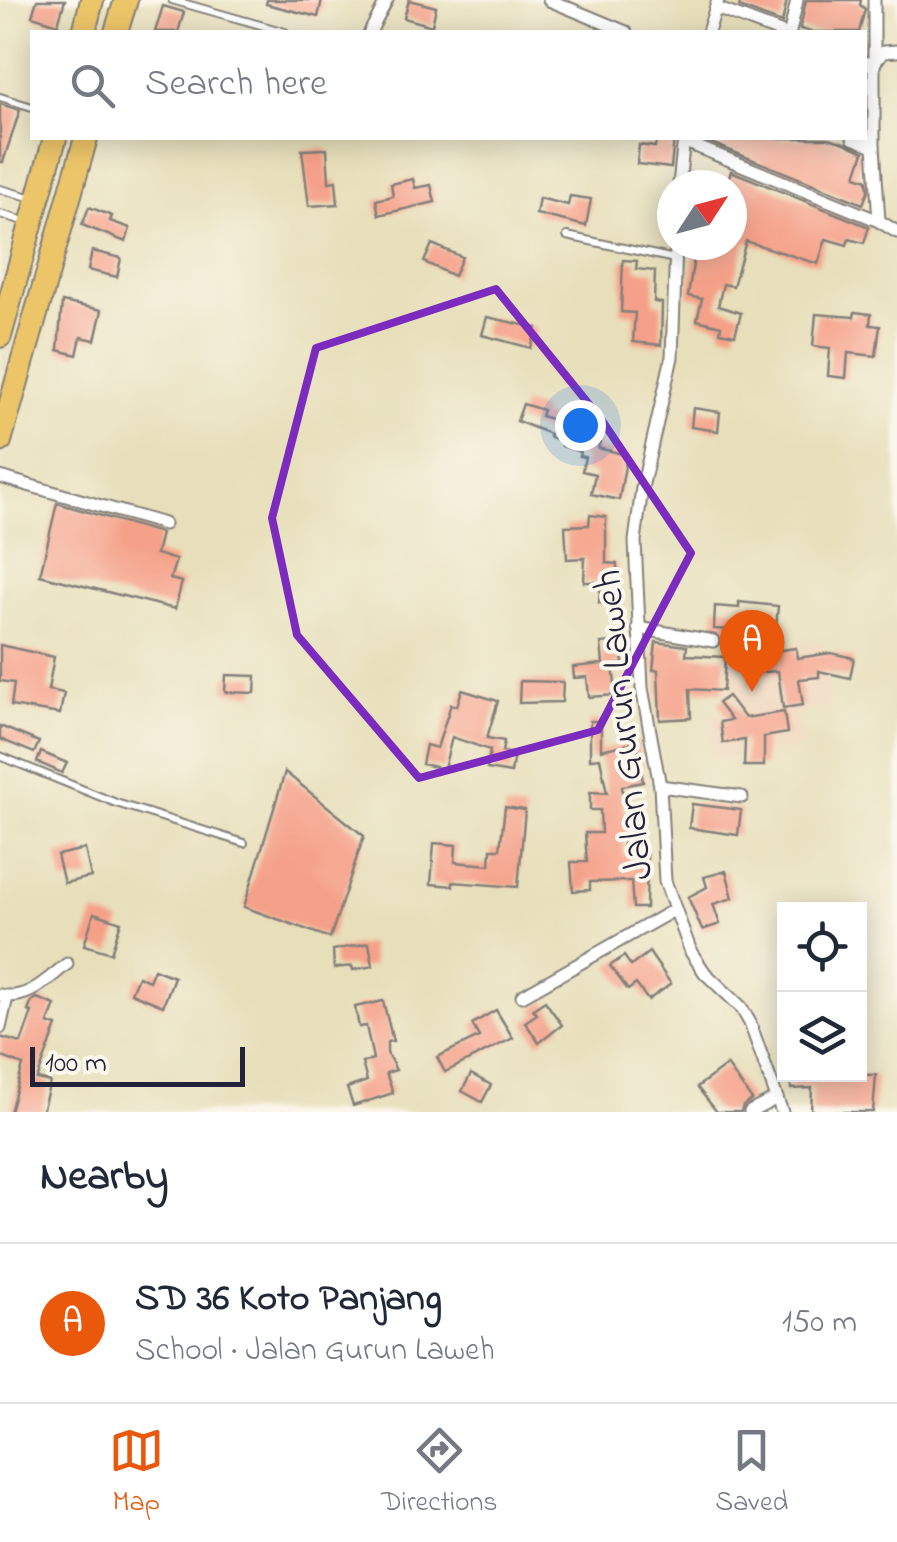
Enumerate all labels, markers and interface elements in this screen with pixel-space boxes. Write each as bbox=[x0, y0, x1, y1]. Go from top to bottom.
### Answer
search box bbox=[30, 30, 867, 140]
text: Search here bbox=[145, 57, 327, 113]
icon: search bbox=[65, 58, 120, 113]
north arrow bbox=[657, 170, 747, 260]
your location bbox=[555, 400, 606, 451]
street label: Jalan Gurun Laweh bbox=[580, 567, 671, 882]
pin: A bbox=[720, 610, 784, 692]
map controls bbox=[777, 902, 867, 1082]
button: locate bbox=[777, 902, 867, 992]
button: layers bbox=[777, 992, 867, 1082]
scale bar bbox=[30, 1042, 245, 1086]
text: 100 m bbox=[45, 1044, 107, 1085]
text: Nearby bbox=[40, 1147, 168, 1208]
text: SD 36 Koto Panjang bbox=[135, 1272, 442, 1328]
text: A bbox=[63, 1300, 82, 1347]
text: 150 m bbox=[782, 1300, 857, 1347]
text: School · Jalan Gurun Laweh bbox=[135, 1328, 495, 1375]
tab: Map bbox=[109, 1423, 164, 1524]
tab: Directions bbox=[381, 1423, 498, 1524]
tab: Saved bbox=[715, 1423, 788, 1524]

